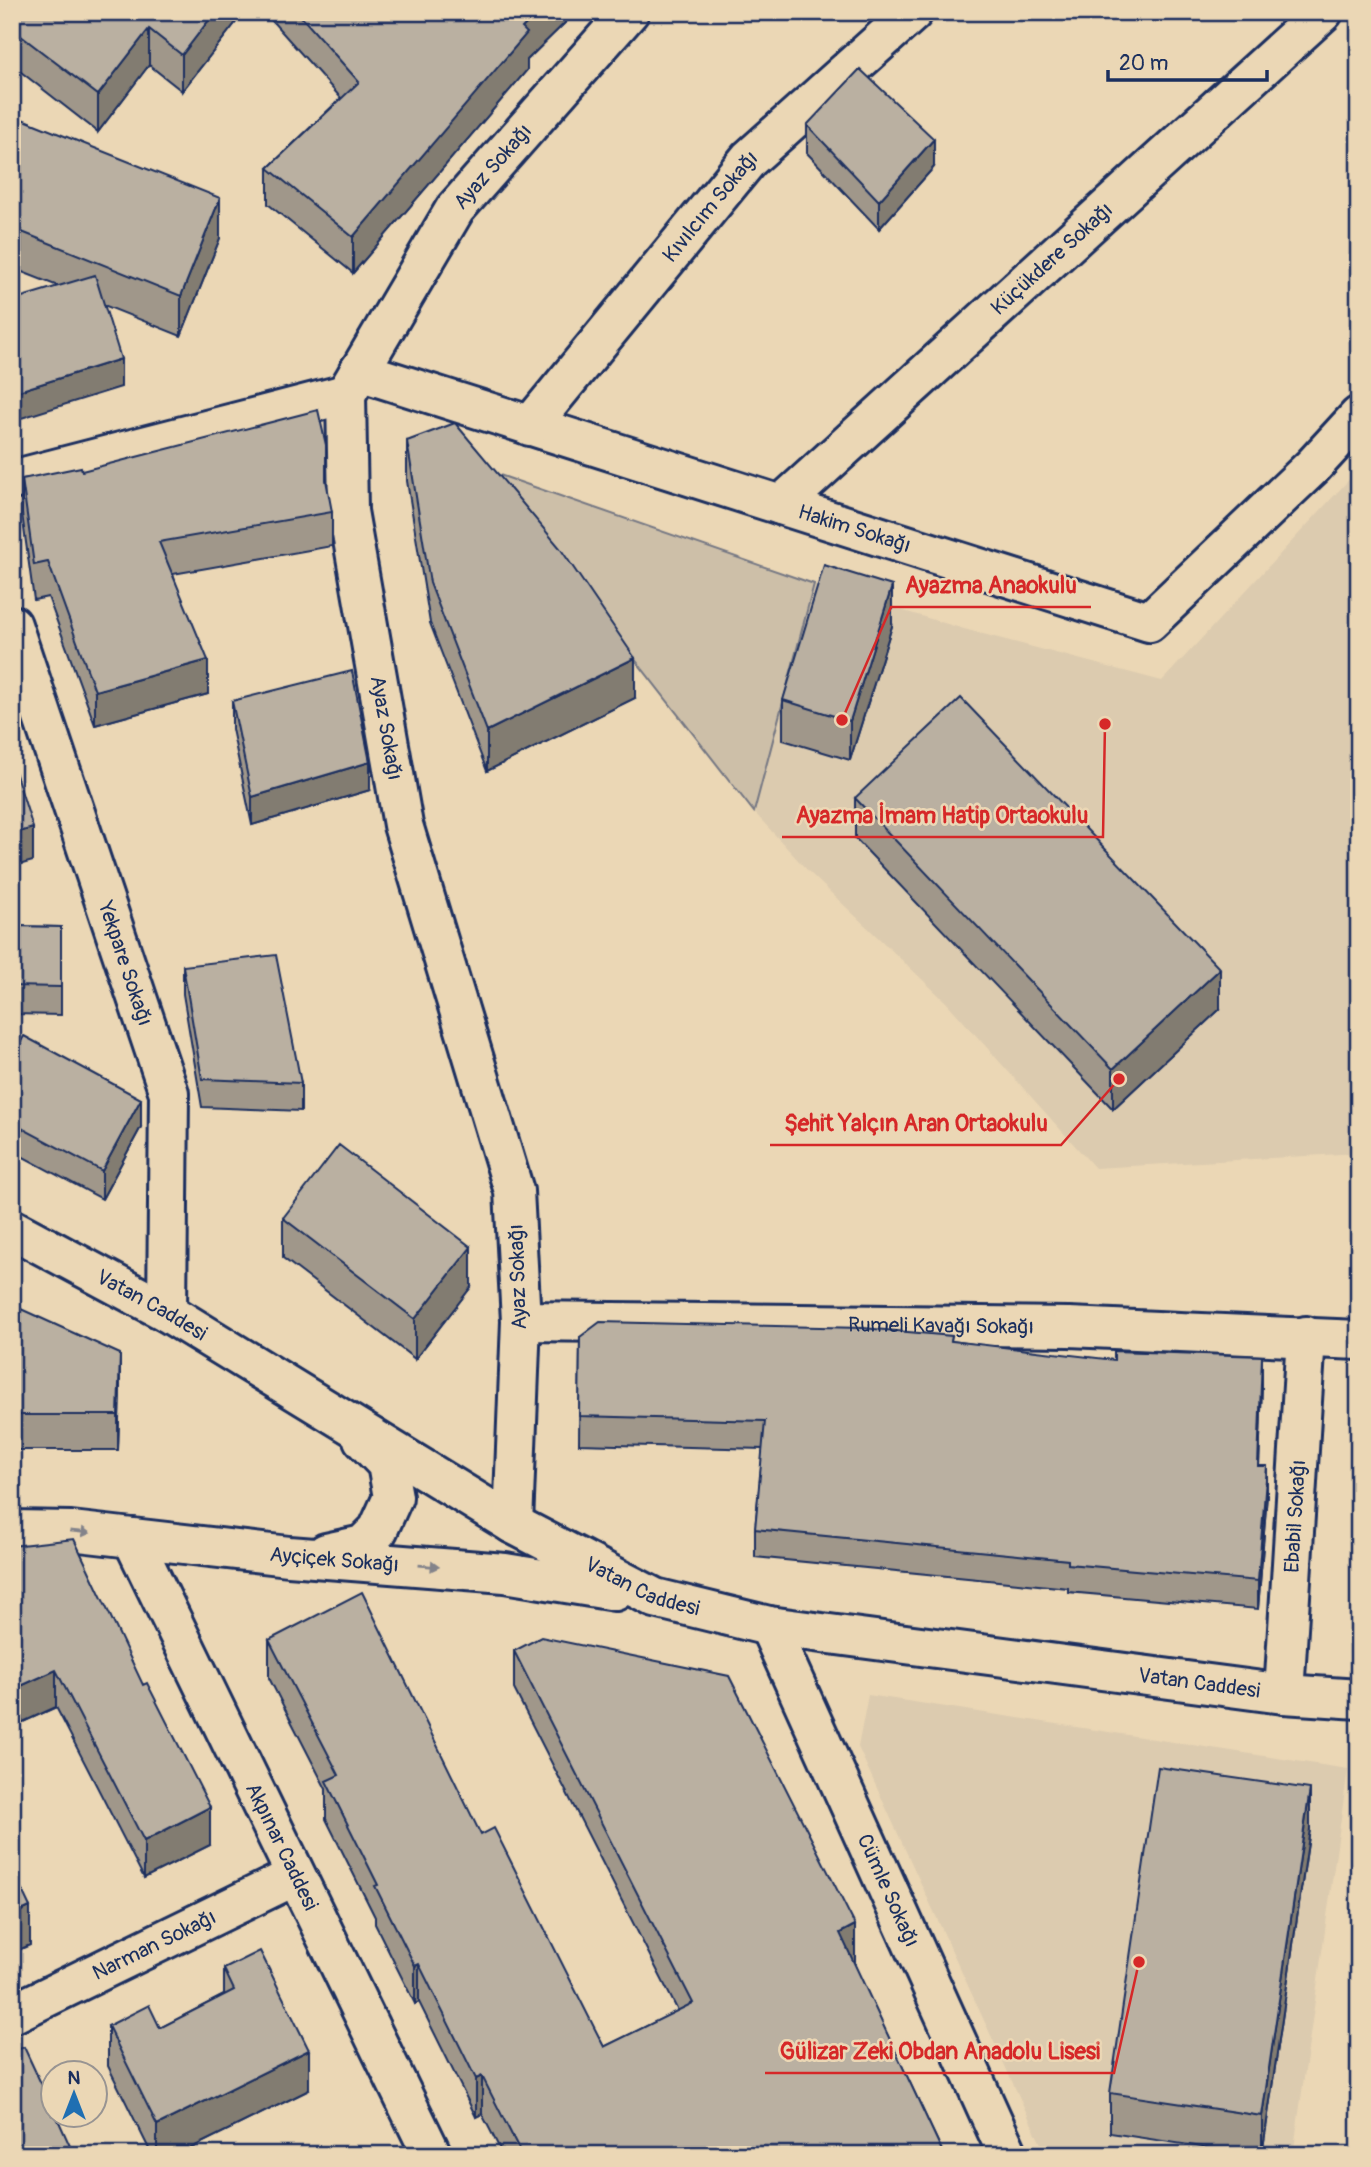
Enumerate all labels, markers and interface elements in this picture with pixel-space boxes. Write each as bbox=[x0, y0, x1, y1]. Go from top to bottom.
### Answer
scale bar bbox=[1108, 38, 1268, 82]
text: 20 m bbox=[1119, 50, 1168, 77]
street label: Ayaz Sokağı bbox=[447, 118, 538, 215]
street label: Kıvılcım Sokağı bbox=[656, 144, 763, 268]
street label: Küçükdere Sokağı bbox=[985, 196, 1118, 321]
street label: Hakim Sokağı bbox=[795, 498, 914, 559]
callout: Ayazma Anaokulu bbox=[891, 563, 1091, 607]
text: Ayazma Anaokulu bbox=[905, 571, 1077, 600]
street label: Ayaz Sokağı bbox=[364, 674, 408, 782]
callout: Ayazma İmam Hatip Ortaokulu bbox=[782, 793, 1103, 837]
text: Ayazma İmam Hatip Ortaokulu bbox=[796, 801, 1088, 830]
street label: Yekpare Sokağı bbox=[92, 897, 159, 1029]
callout: Şehit Yalçın Aran Ortaokulu bbox=[770, 1101, 1061, 1145]
text: Şehit Yalçın Aran Ortaokulu bbox=[784, 1109, 1048, 1138]
street label: Ayaz Sokağı bbox=[503, 1224, 533, 1330]
street label: Vatan Caddesi bbox=[92, 1263, 212, 1347]
street label: Rumeli Kavağı Sokağı bbox=[848, 1311, 1034, 1340]
street label: Ebabil Sokağı bbox=[1278, 1459, 1312, 1574]
one-way arrow bbox=[70, 1527, 92, 1538]
street label: Ayçiçek Sokağı bbox=[268, 1540, 400, 1578]
street label: Vatan Caddesi bbox=[580, 1550, 703, 1622]
one-way arrow bbox=[418, 1561, 440, 1572]
street label: Vatan Caddesi bbox=[1136, 1661, 1262, 1704]
street label: Akpınar Caddesi bbox=[240, 1778, 325, 1915]
street label: Cümle Sokağı bbox=[851, 1830, 926, 1951]
street label: Narman Sokağı bbox=[88, 1903, 220, 1986]
callout: Gülizar Zeki Obdan Anadolu Lisesi bbox=[765, 2029, 1114, 2073]
text: Gülizar Zeki Obdan Anadolu Lisesi bbox=[780, 2037, 1100, 2066]
north arrow bbox=[38, 2058, 108, 2128]
text: N bbox=[68, 2066, 81, 2090]

